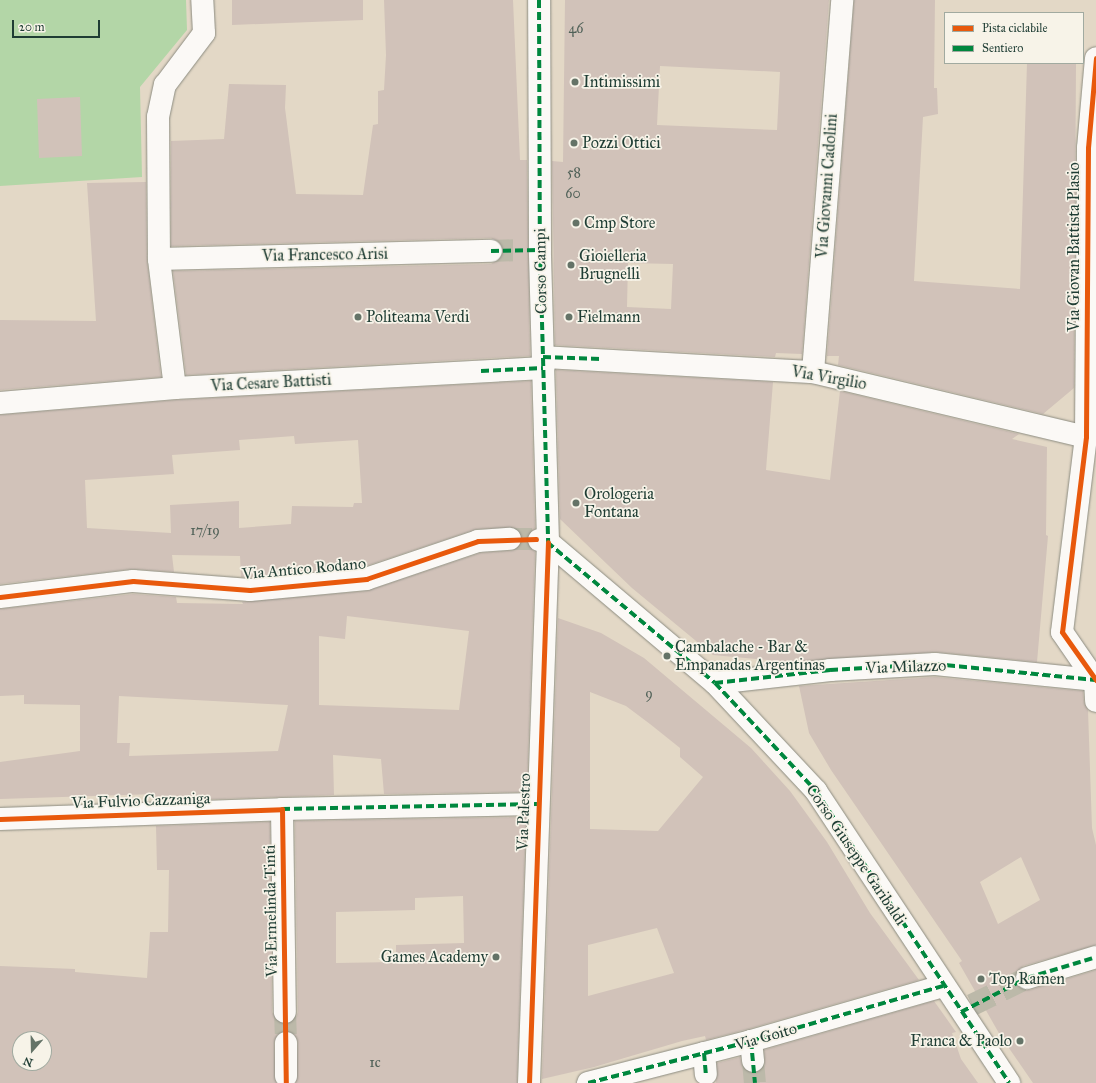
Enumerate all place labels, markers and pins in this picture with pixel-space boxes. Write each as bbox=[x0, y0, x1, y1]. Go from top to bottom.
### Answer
place label: Intimissimi bbox=[583, 72, 660, 92]
marker: Intimissimi bbox=[570, 77, 580, 87]
place label: Pozzi Ottici bbox=[582, 133, 661, 153]
marker: Pozzi Ottici bbox=[569, 138, 579, 148]
place label: Cmp Store bbox=[584, 213, 655, 233]
marker: Cmp Store bbox=[571, 218, 581, 228]
place label: Gioielleria Brugnelli bbox=[579, 246, 647, 284]
marker: Gioielleria Brugnelli bbox=[566, 260, 576, 270]
place label: Politeama Verdi bbox=[366, 307, 469, 327]
place label: Fielmann bbox=[577, 307, 640, 327]
marker: Politeama Verdi bbox=[353, 312, 363, 322]
marker: Fielmann bbox=[564, 312, 574, 322]
place label: Orologeria Fontana bbox=[584, 484, 654, 522]
marker: Orologeria Fontana bbox=[571, 498, 581, 508]
place label: Cambalache - Bar & Empanadas Argentinas bbox=[675, 637, 825, 675]
marker: Cambalache - Bar & Empanadas Argentinas bbox=[662, 651, 672, 661]
place label: Games Academy bbox=[381, 947, 488, 967]
marker: Games Academy bbox=[491, 952, 501, 962]
place label: Top Ramen bbox=[989, 969, 1065, 989]
marker: Top Ramen bbox=[976, 974, 986, 984]
place label: Franca & Paolo bbox=[910, 1031, 1012, 1051]
marker: Franca & Paolo bbox=[1015, 1036, 1025, 1046]

